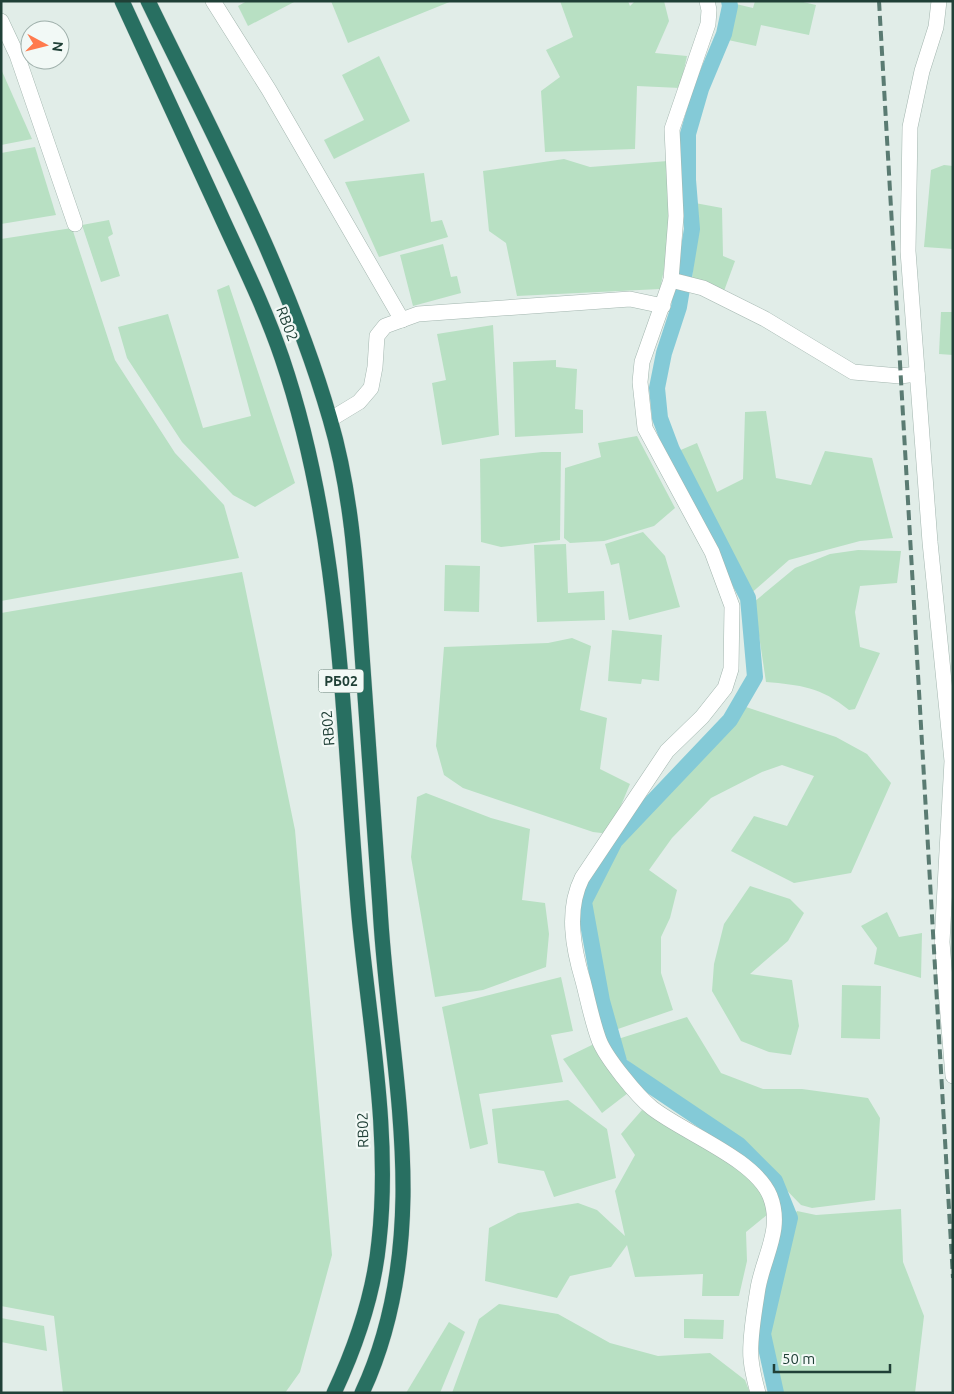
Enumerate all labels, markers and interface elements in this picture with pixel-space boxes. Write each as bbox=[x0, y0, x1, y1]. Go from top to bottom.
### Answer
north arrow bbox=[20, 20, 70, 70]
text: N bbox=[49, 40, 66, 53]
street label: RB02 bbox=[273, 304, 302, 344]
road number: РБ02 bbox=[318, 669, 364, 692]
street label: RB02 bbox=[317, 709, 338, 747]
street label: RB02 bbox=[353, 1112, 372, 1148]
scale bar bbox=[774, 1342, 890, 1374]
text: 50 m bbox=[782, 1350, 815, 1367]

